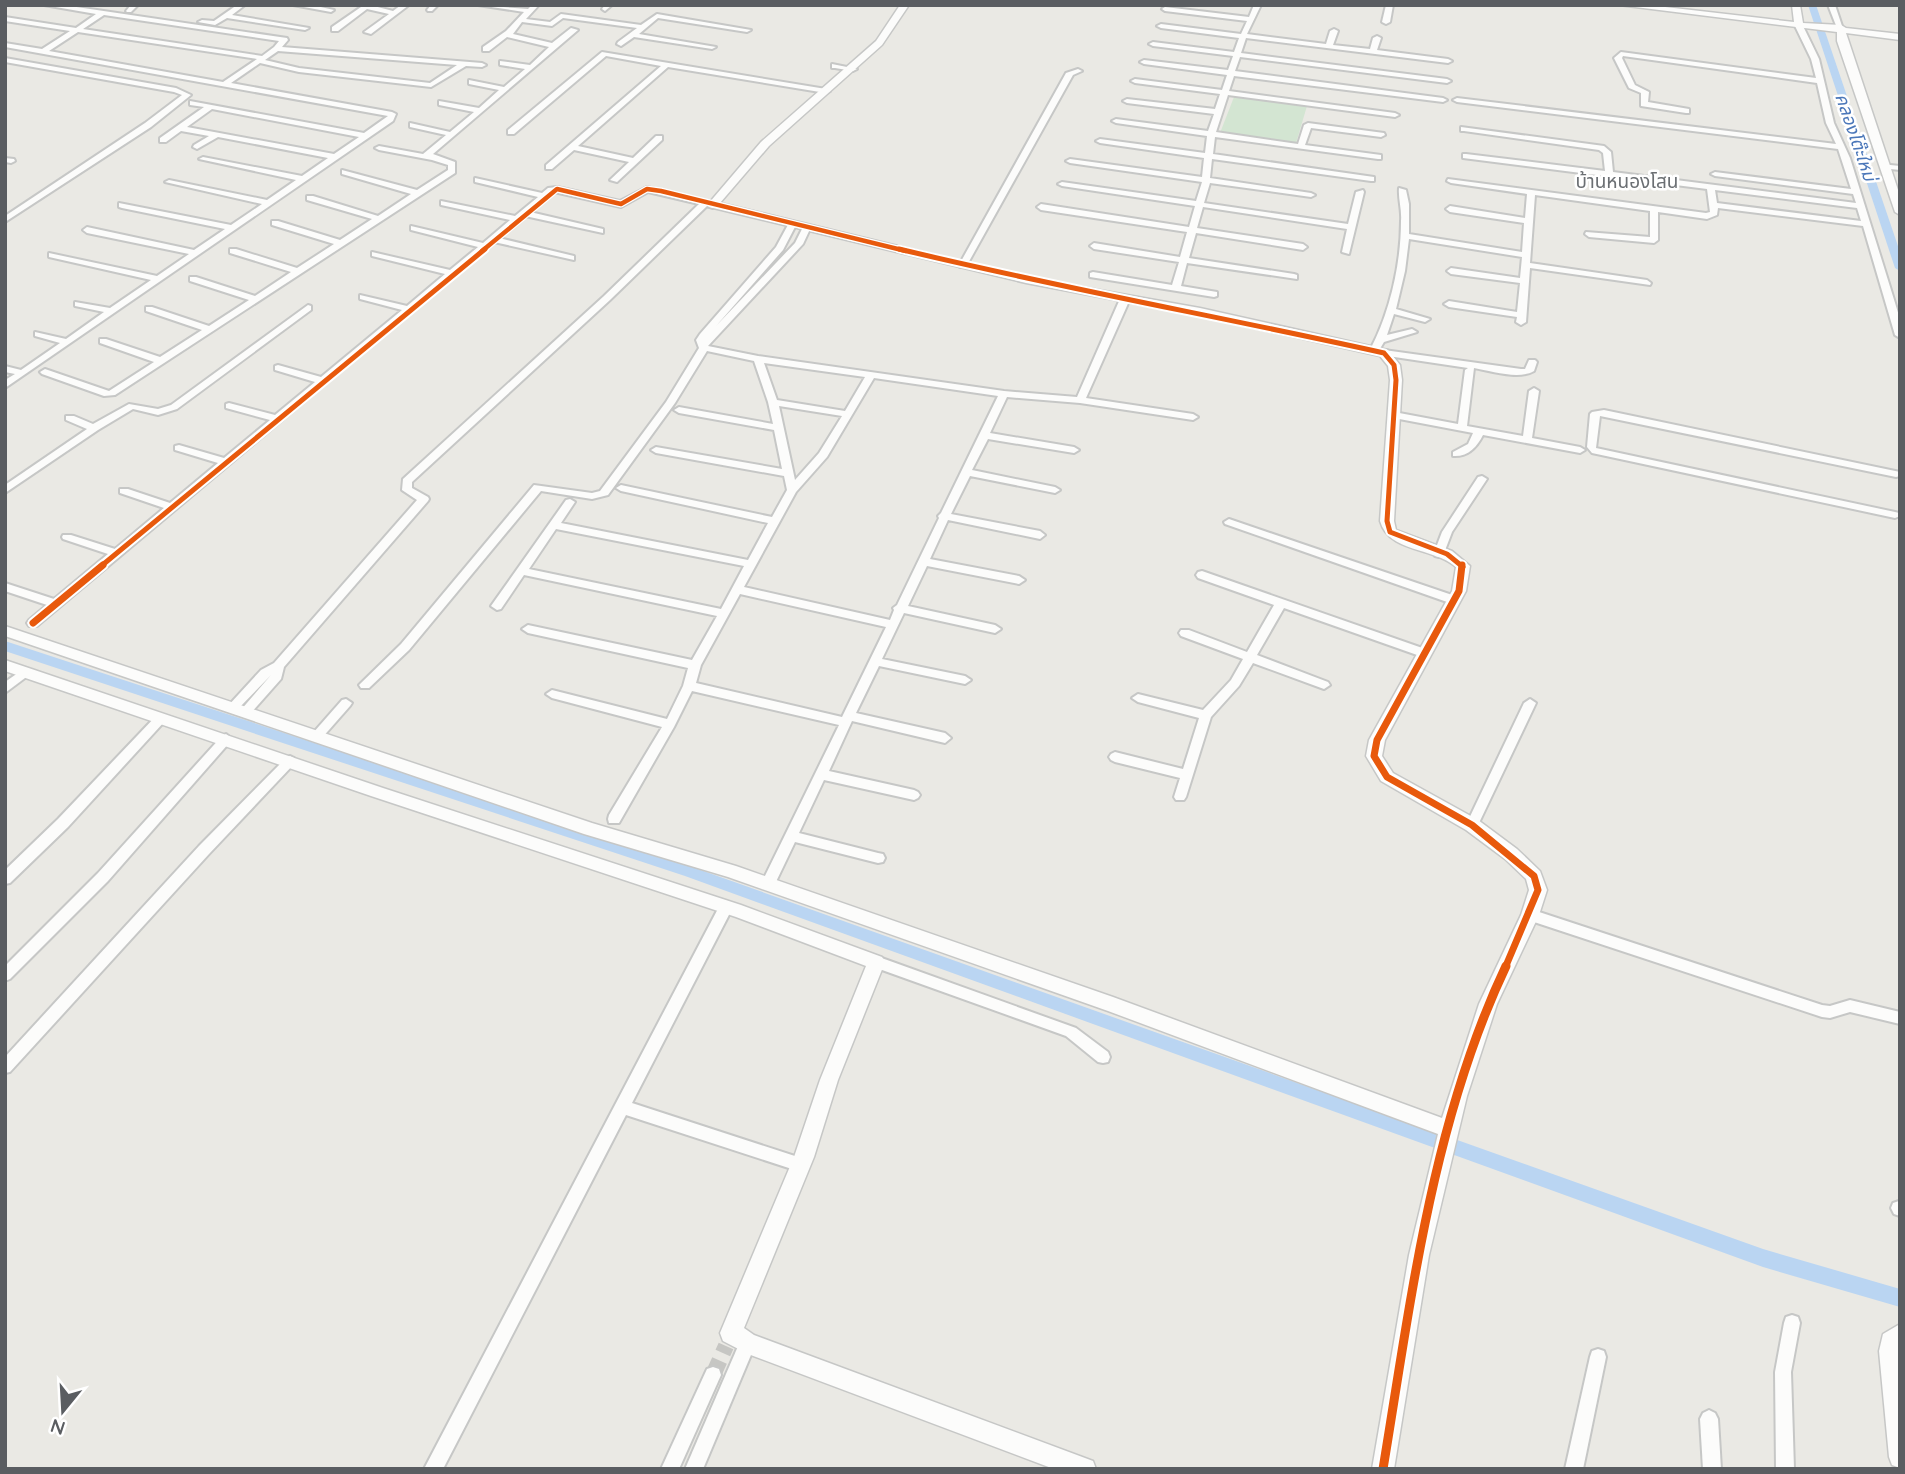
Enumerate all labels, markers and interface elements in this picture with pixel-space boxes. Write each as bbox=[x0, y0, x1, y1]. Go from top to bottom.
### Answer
water label: คลองโต๊ะใหม่ bbox=[1830, 90, 1883, 187]
district label: บ้านหนองโสน bbox=[1576, 169, 1678, 193]
north arrow bbox=[28, 1376, 98, 1446]
text: N bbox=[47, 1414, 68, 1441]

